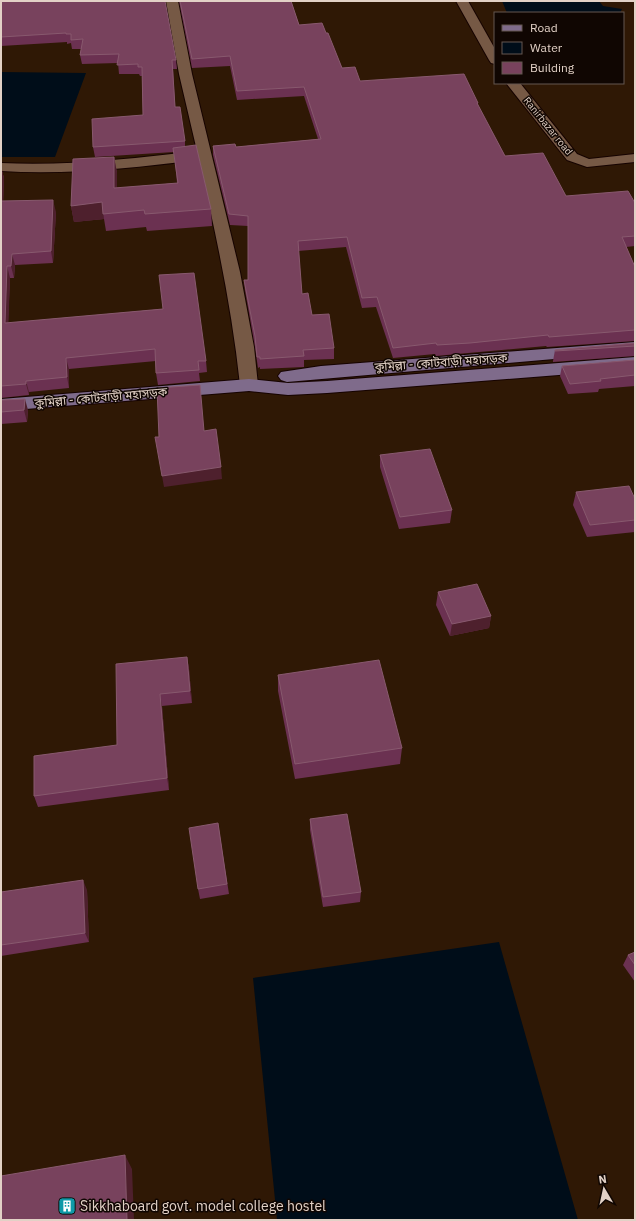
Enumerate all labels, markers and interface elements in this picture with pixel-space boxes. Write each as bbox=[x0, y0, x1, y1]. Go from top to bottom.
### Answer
legend bbox=[494, 12, 624, 84]
text: Road bbox=[530, 20, 558, 35]
text: Water bbox=[530, 40, 563, 55]
text: Building bbox=[530, 60, 575, 75]
street label: Ranirbazar road bbox=[521, 94, 575, 158]
street label: কুমিল্লা - কোটবাড়ী মহাসড়ক bbox=[373, 350, 508, 375]
street label: কুমিল্লা - কোটবাড়ী মহাসড়ক bbox=[33, 384, 168, 411]
north arrow bbox=[584, 1169, 624, 1209]
text: N bbox=[597, 1172, 607, 1187]
building icon: Sikkhaboard govt. model college hostel bbox=[57, 1196, 77, 1216]
place label: Sikkhaboard govt. model college hostel bbox=[80, 1197, 326, 1215]

